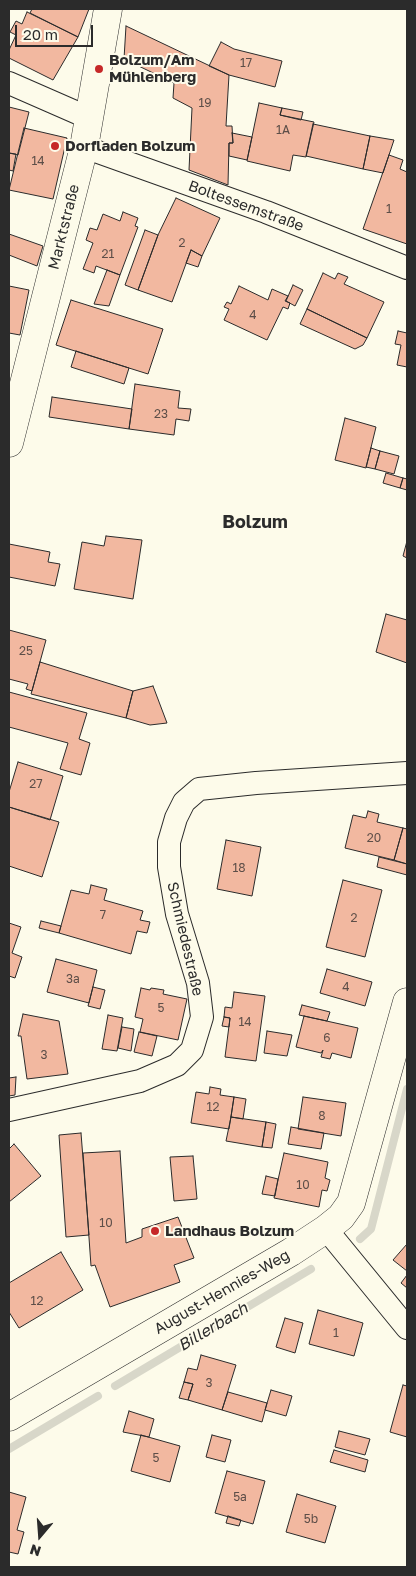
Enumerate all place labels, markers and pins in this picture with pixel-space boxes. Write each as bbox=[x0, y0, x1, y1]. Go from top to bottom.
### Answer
place label: Bolzum/Am Mühlenberg bbox=[109, 51, 196, 86]
marker: Bolzum/Am Mühlenberg bbox=[93, 63, 105, 75]
place label: Dorfladen Bolzum bbox=[65, 137, 195, 155]
marker: Dorfladen Bolzum bbox=[49, 140, 61, 152]
place label: Landhaus Bolzum bbox=[165, 1222, 294, 1240]
marker: Landhaus Bolzum bbox=[149, 1225, 161, 1237]

